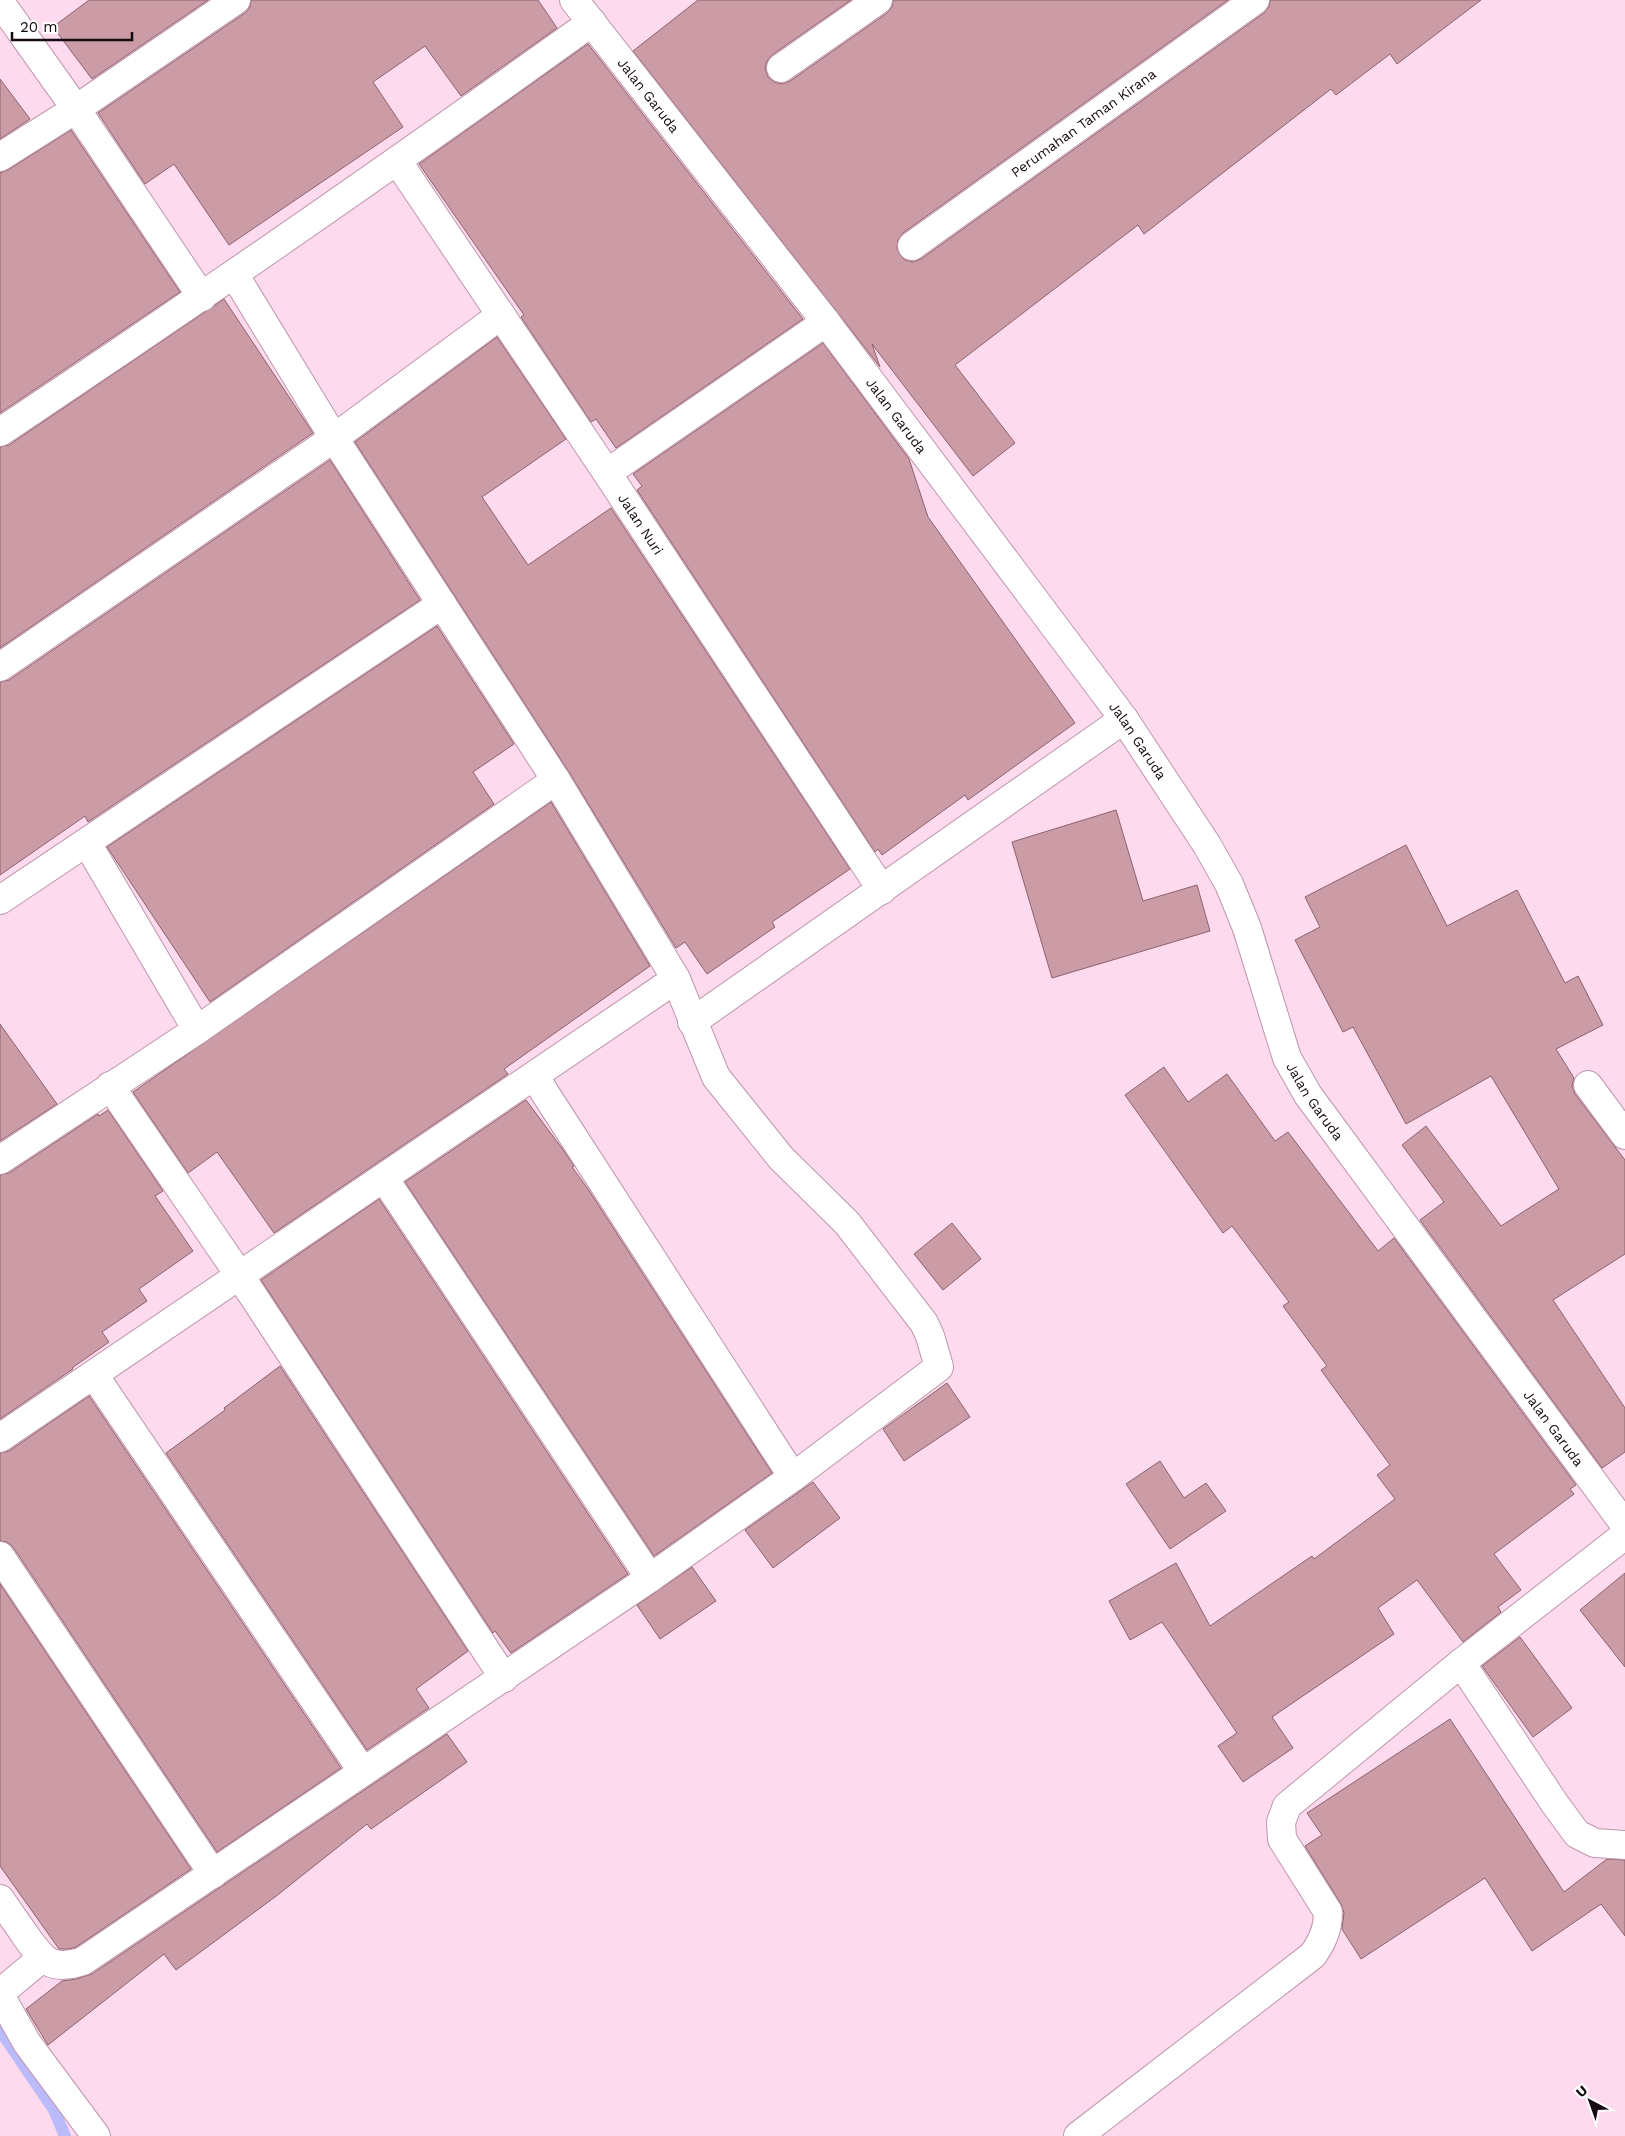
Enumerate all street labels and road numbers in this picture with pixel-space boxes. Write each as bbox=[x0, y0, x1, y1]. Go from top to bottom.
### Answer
street label: Jalan Garuda bbox=[614, 55, 683, 136]
street label: Perumahan Taman Kirana bbox=[1008, 66, 1159, 180]
street label: Jalan Garuda bbox=[863, 375, 930, 457]
street label: Jalan Nuri bbox=[615, 491, 667, 558]
street label: Jalan Garuda bbox=[1106, 699, 1170, 783]
street label: Jalan Garuda bbox=[1283, 1060, 1347, 1143]
street label: Jalan Garuda bbox=[1520, 1387, 1587, 1469]

